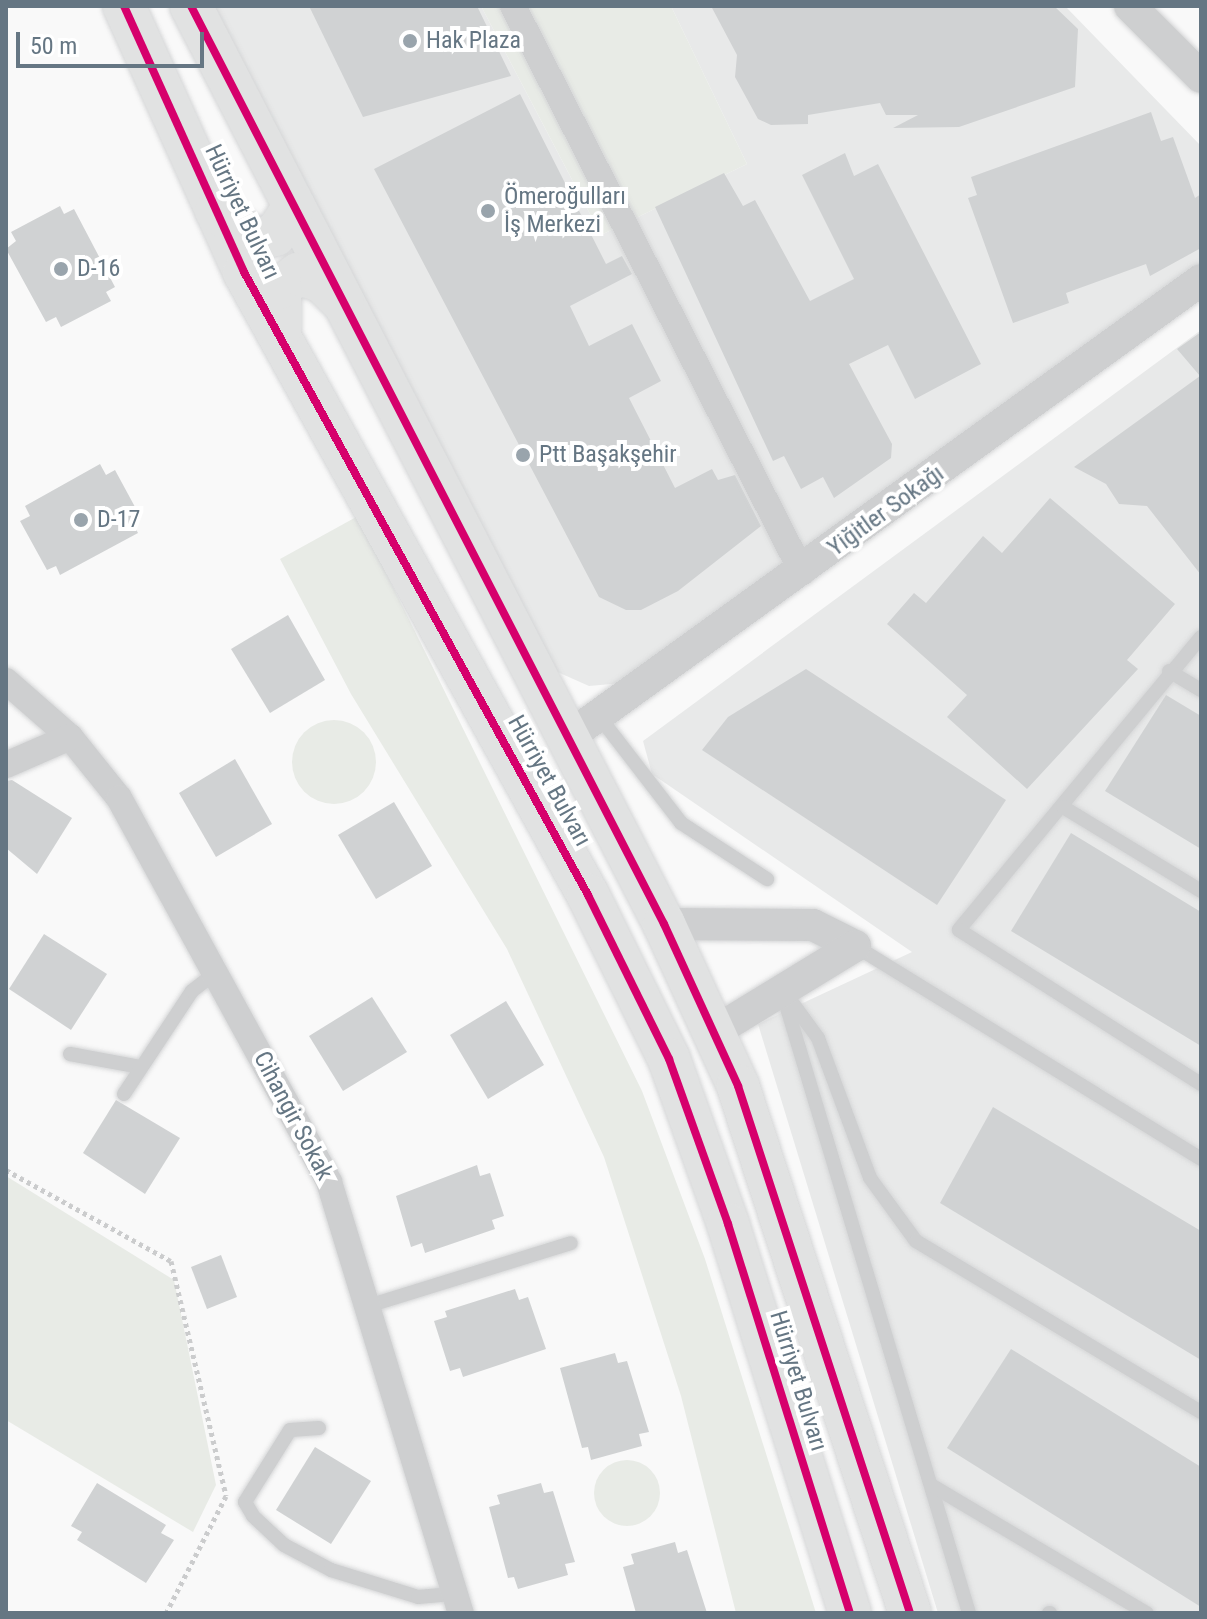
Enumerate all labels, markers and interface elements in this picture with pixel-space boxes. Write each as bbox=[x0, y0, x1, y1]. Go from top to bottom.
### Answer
scale bar bbox=[20, 16, 208, 66]
place label: Hak Plaza bbox=[426, 27, 521, 55]
text: 50 m bbox=[30, 32, 77, 60]
marker: Hak Plaza bbox=[401, 32, 419, 50]
street label: Hürriyet Bulvarı bbox=[198, 140, 286, 284]
place label: Ömeroğulları İş Merkezi bbox=[504, 183, 626, 239]
marker: Ömeroğulları İş Merkezi bbox=[479, 202, 497, 220]
place label: D-16 bbox=[77, 255, 120, 283]
marker: D-16 bbox=[52, 260, 70, 278]
place label: Ptt Başakşehir bbox=[539, 441, 677, 469]
marker: Ptt Başakşehir bbox=[514, 446, 532, 464]
street label: Yiğitler Sokağı bbox=[822, 459, 950, 563]
place label: D-17 bbox=[97, 506, 140, 534]
marker: D-17 bbox=[72, 511, 90, 529]
street label: Hürriyet Bulvarı bbox=[501, 711, 597, 851]
street label: Cihangir Sokak bbox=[247, 1047, 339, 1185]
street label: Hürriyet Bulvarı bbox=[763, 1307, 833, 1455]

